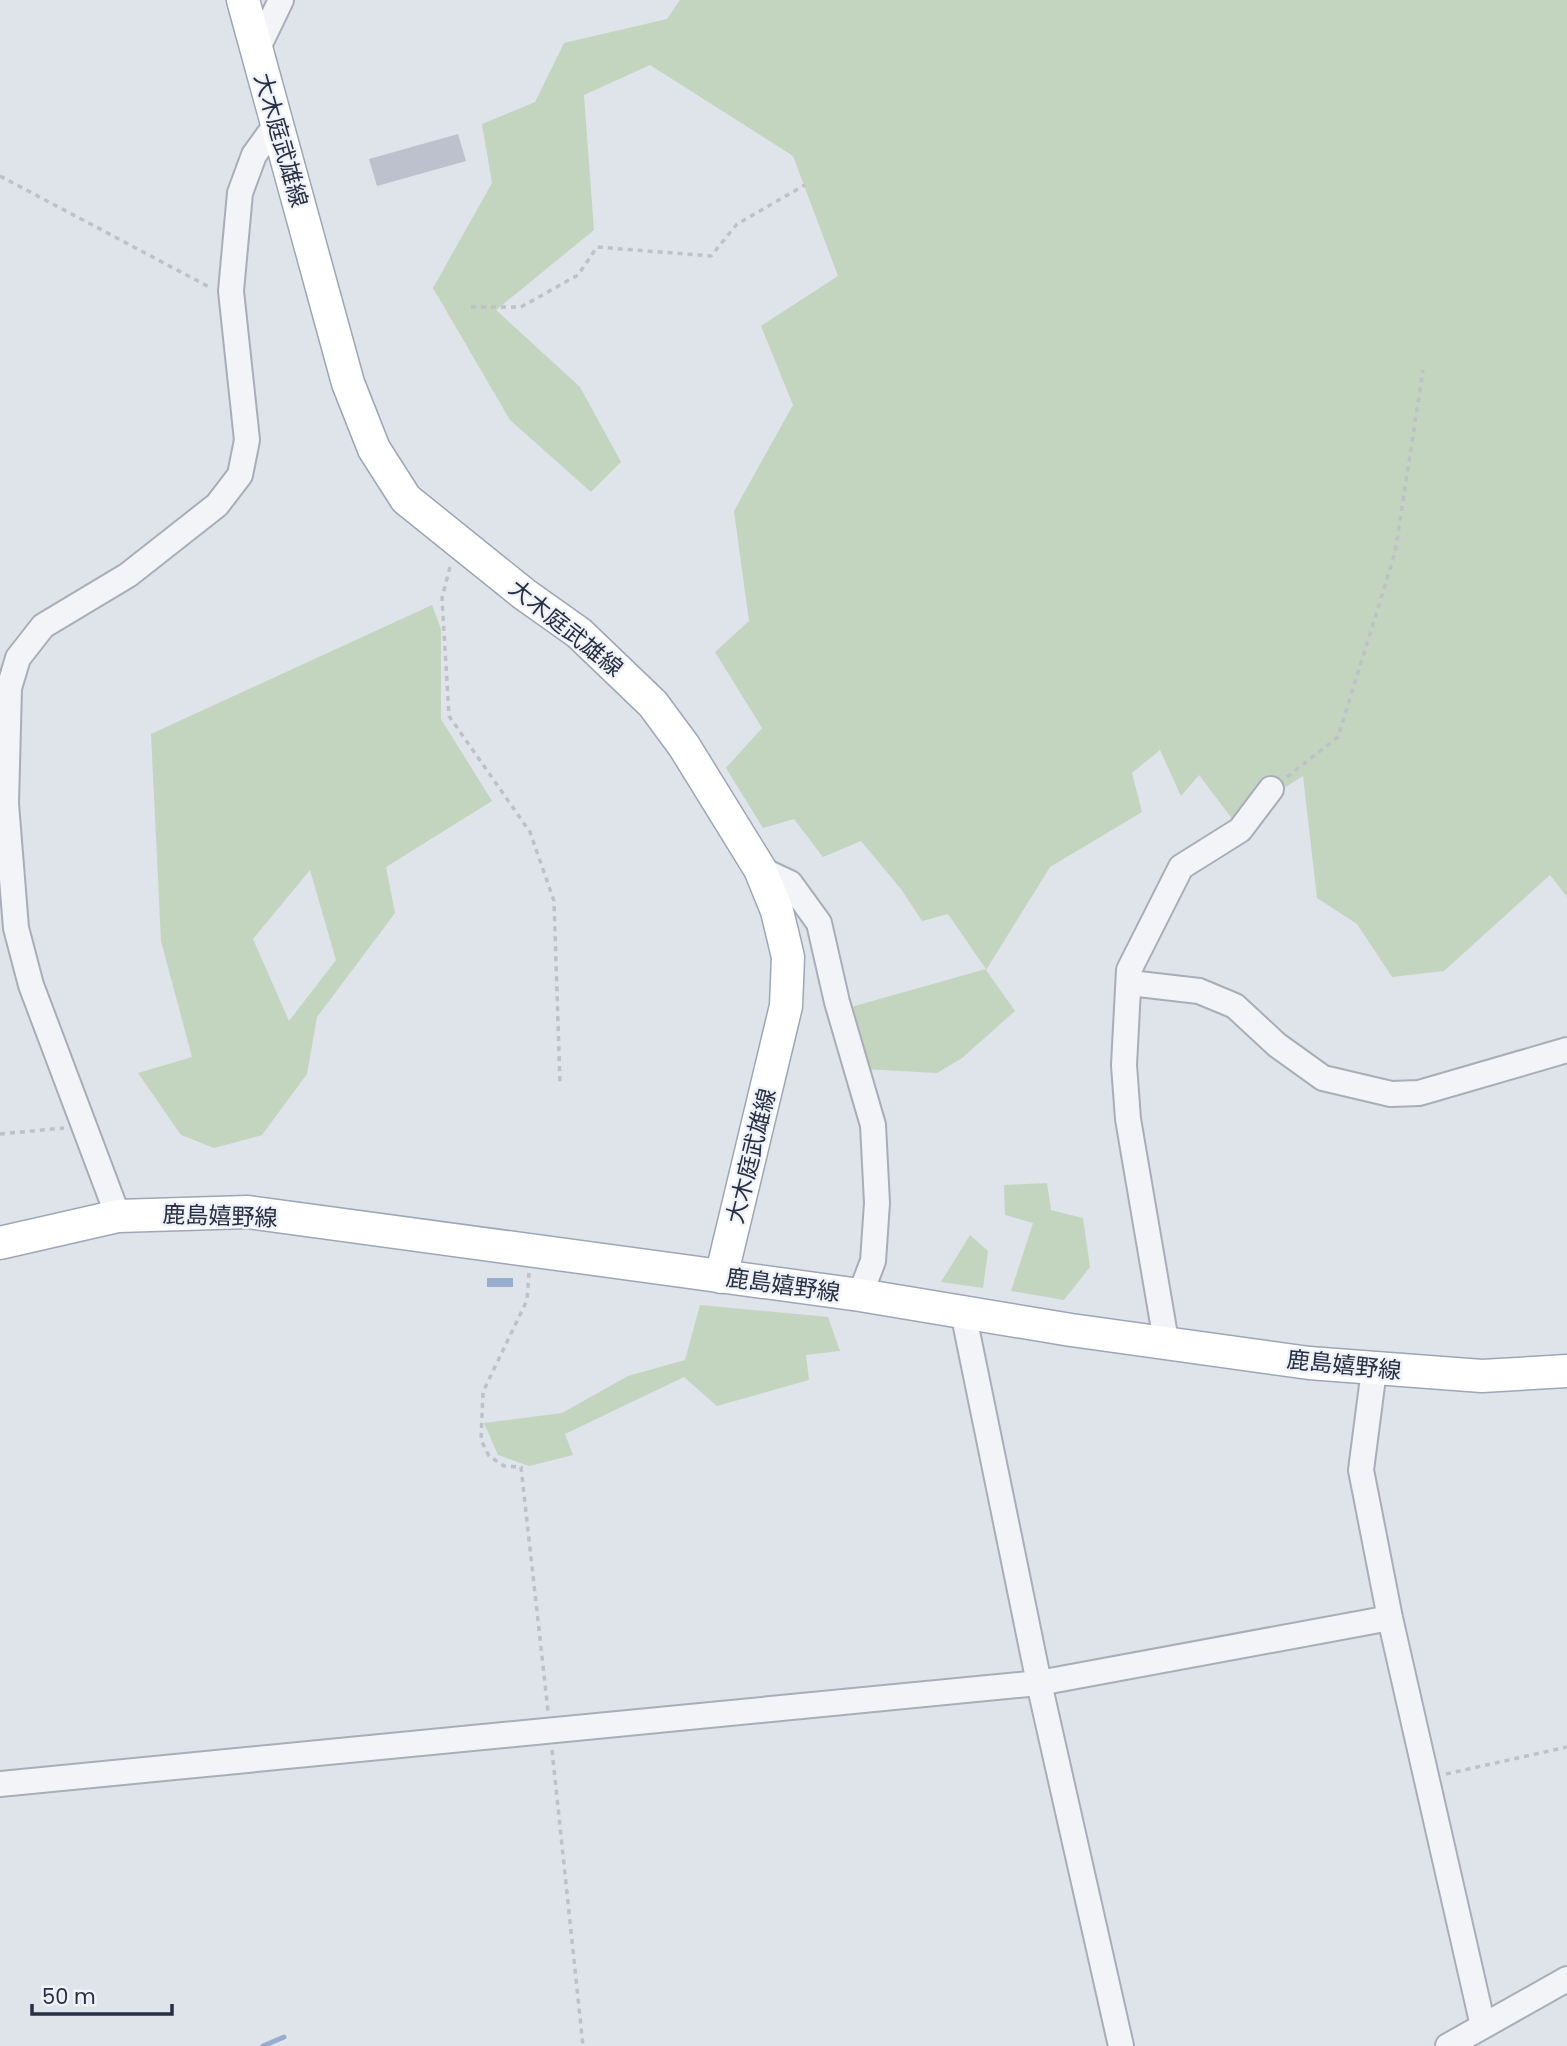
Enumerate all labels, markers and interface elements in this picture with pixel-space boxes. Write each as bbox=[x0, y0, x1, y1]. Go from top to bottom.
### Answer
street label: 大木庭武雄線 bbox=[247, 69, 315, 211]
street label: 大木庭武雄線 bbox=[502, 572, 630, 684]
street label: 大木庭武雄線 bbox=[719, 1085, 783, 1227]
street label: 鹿島嬉野線 bbox=[162, 1198, 278, 1234]
street label: 鹿島嬉野線 bbox=[724, 1261, 842, 1309]
street label: 鹿島嬉野線 bbox=[1285, 1343, 1403, 1387]
scale bar bbox=[32, 1972, 172, 2016]
text: 50 m bbox=[42, 1982, 96, 2011]

